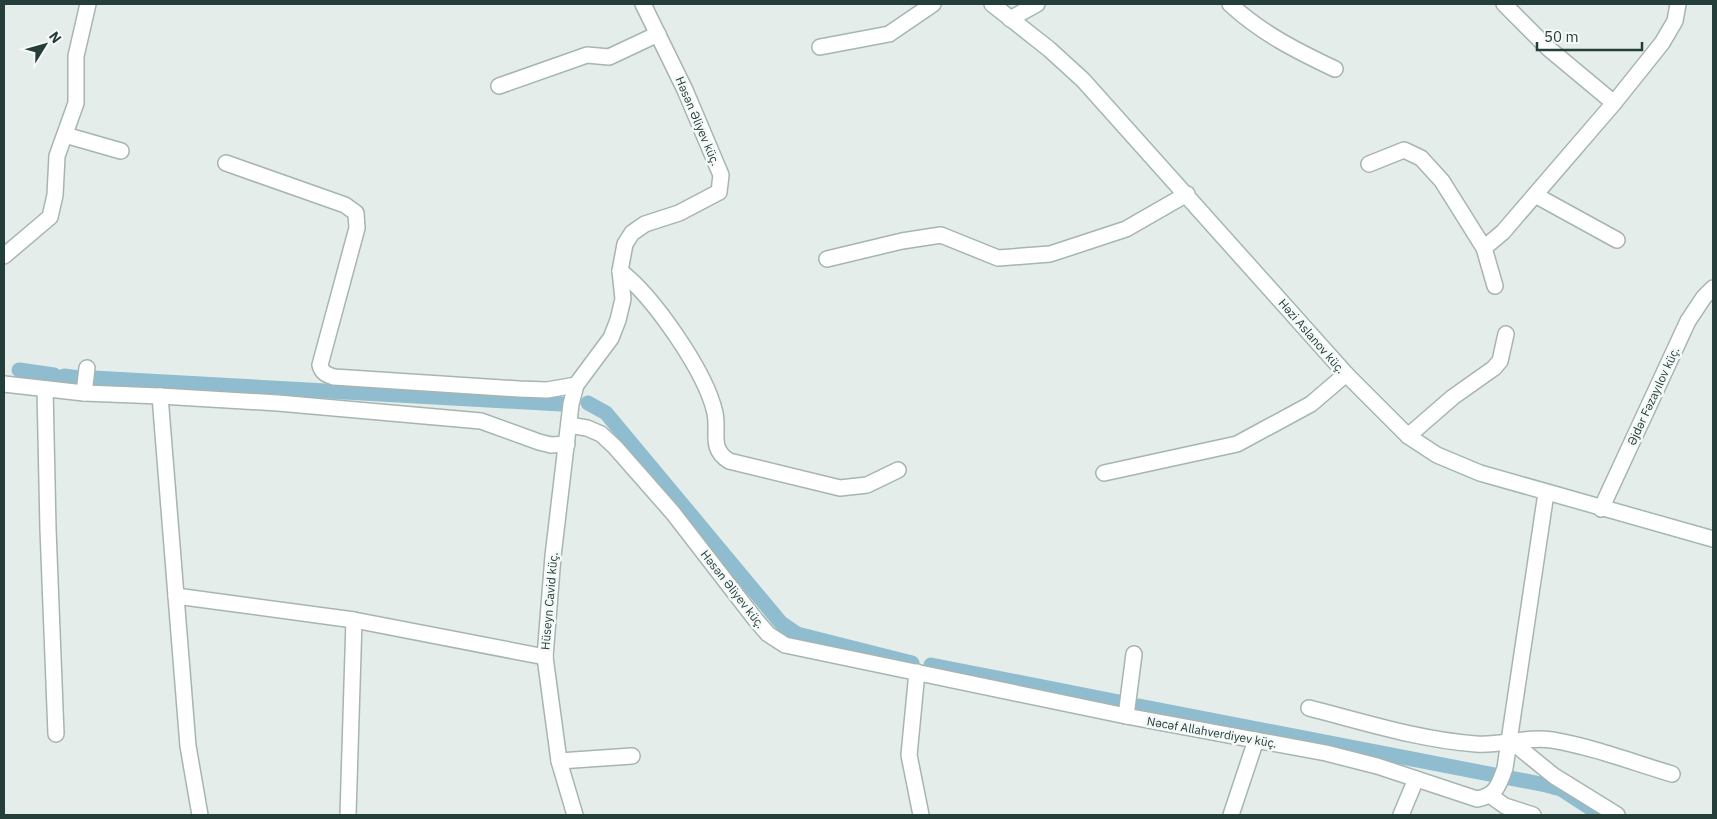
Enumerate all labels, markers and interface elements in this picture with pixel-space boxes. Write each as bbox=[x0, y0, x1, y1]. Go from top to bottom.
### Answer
north arrow bbox=[20, 20, 70, 70]
scale bar bbox=[1537, 20, 1642, 52]
text: 50 m bbox=[1544, 27, 1579, 46]
text: N bbox=[45, 28, 66, 47]
street label: Həsən Əliyev küç. bbox=[672, 74, 724, 168]
street label: Həzi Aslanov küç. bbox=[1275, 296, 1349, 376]
street label: Əjdər Fəzayılov küç. bbox=[1624, 344, 1682, 448]
street label: Həsən Əliyev küç. bbox=[698, 547, 768, 631]
street label: Hüseyn Cavid küç. bbox=[537, 551, 561, 651]
street label: Nəcəf Allahverdiyev küç. bbox=[1146, 713, 1278, 751]

